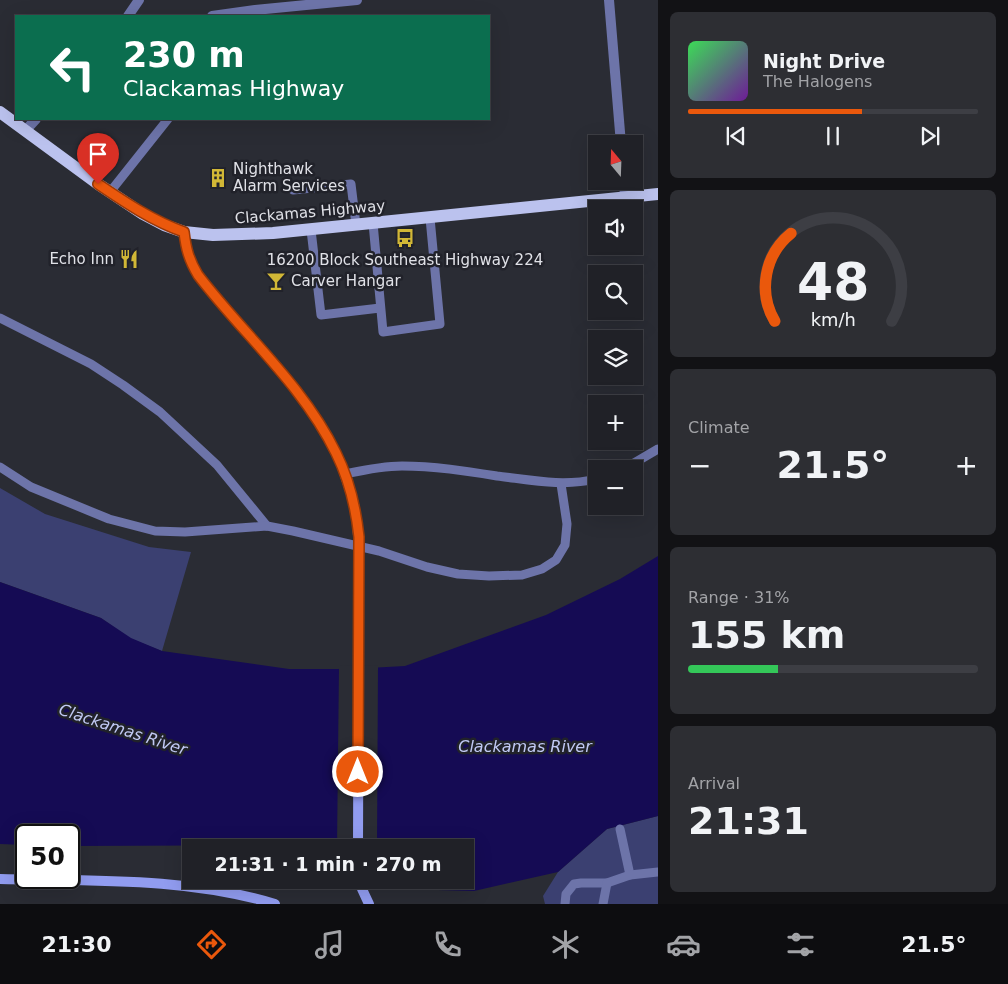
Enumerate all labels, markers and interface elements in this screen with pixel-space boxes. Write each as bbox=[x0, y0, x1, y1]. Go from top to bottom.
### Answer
icon: left bbox=[40, 35, 105, 100]
text: 230 m bbox=[123, 35, 245, 75]
text: Night Drive bbox=[763, 50, 885, 72]
text: The Halogens bbox=[763, 72, 872, 91]
text: Clackamas Highway bbox=[123, 76, 344, 101]
icon: previous bbox=[722, 122, 750, 150]
icon: pause bbox=[819, 122, 847, 150]
icon: next bbox=[916, 122, 944, 150]
pin bbox=[77, 133, 119, 184]
north arrow bbox=[588, 135, 642, 190]
map controls bbox=[588, 135, 643, 515]
icon: arrive bbox=[84, 140, 112, 168]
place label: Nighthawk Alarm Services bbox=[233, 160, 345, 195]
building icon: Nighthawk Alarm Services bbox=[207, 167, 229, 189]
street label: Clackamas Highway bbox=[234, 196, 386, 228]
button: sound bbox=[588, 200, 643, 255]
bus stop icon: 16200 Block Southeast Highway 224 bbox=[394, 227, 416, 249]
restaurant icon: Echo Inn bbox=[118, 248, 140, 270]
place label: Echo Inn bbox=[49, 250, 114, 268]
place label: 16200 Block Southeast Highway 224 bbox=[267, 251, 543, 269]
text: 48 bbox=[797, 252, 869, 312]
button: search bbox=[588, 265, 643, 320]
bar icon: Carver Hangar bbox=[265, 270, 287, 292]
place label: Carver Hangar bbox=[291, 272, 402, 290]
text: km/h bbox=[810, 309, 856, 330]
button: layers bbox=[588, 330, 643, 385]
button: + bbox=[588, 395, 643, 450]
text: Climate bbox=[688, 418, 750, 437]
text: 21.5° bbox=[777, 443, 889, 487]
text: − bbox=[688, 449, 711, 482]
text: + bbox=[955, 449, 978, 482]
button: − bbox=[588, 460, 643, 515]
text: Range · 31% bbox=[688, 588, 790, 607]
text: 155 km bbox=[688, 613, 845, 657]
water label: Clackamas River bbox=[56, 700, 191, 760]
water label: Clackamas River bbox=[458, 737, 593, 756]
position arrow bbox=[331, 745, 383, 797]
text: Arrival bbox=[688, 774, 740, 793]
text: 21:31 bbox=[688, 799, 809, 843]
speed limit sign: 50 bbox=[15, 824, 80, 889]
text: 21:31 · 1 min · 270 m bbox=[214, 853, 442, 875]
icon: directions bbox=[194, 927, 229, 962]
icon: music bbox=[312, 927, 347, 962]
icon: phone bbox=[430, 927, 465, 962]
icon: climate bbox=[548, 927, 583, 962]
icon: car bbox=[666, 927, 701, 962]
icon: filters bbox=[783, 927, 818, 962]
text: 21:30 bbox=[41, 932, 111, 957]
text: 21.5° bbox=[901, 932, 967, 957]

